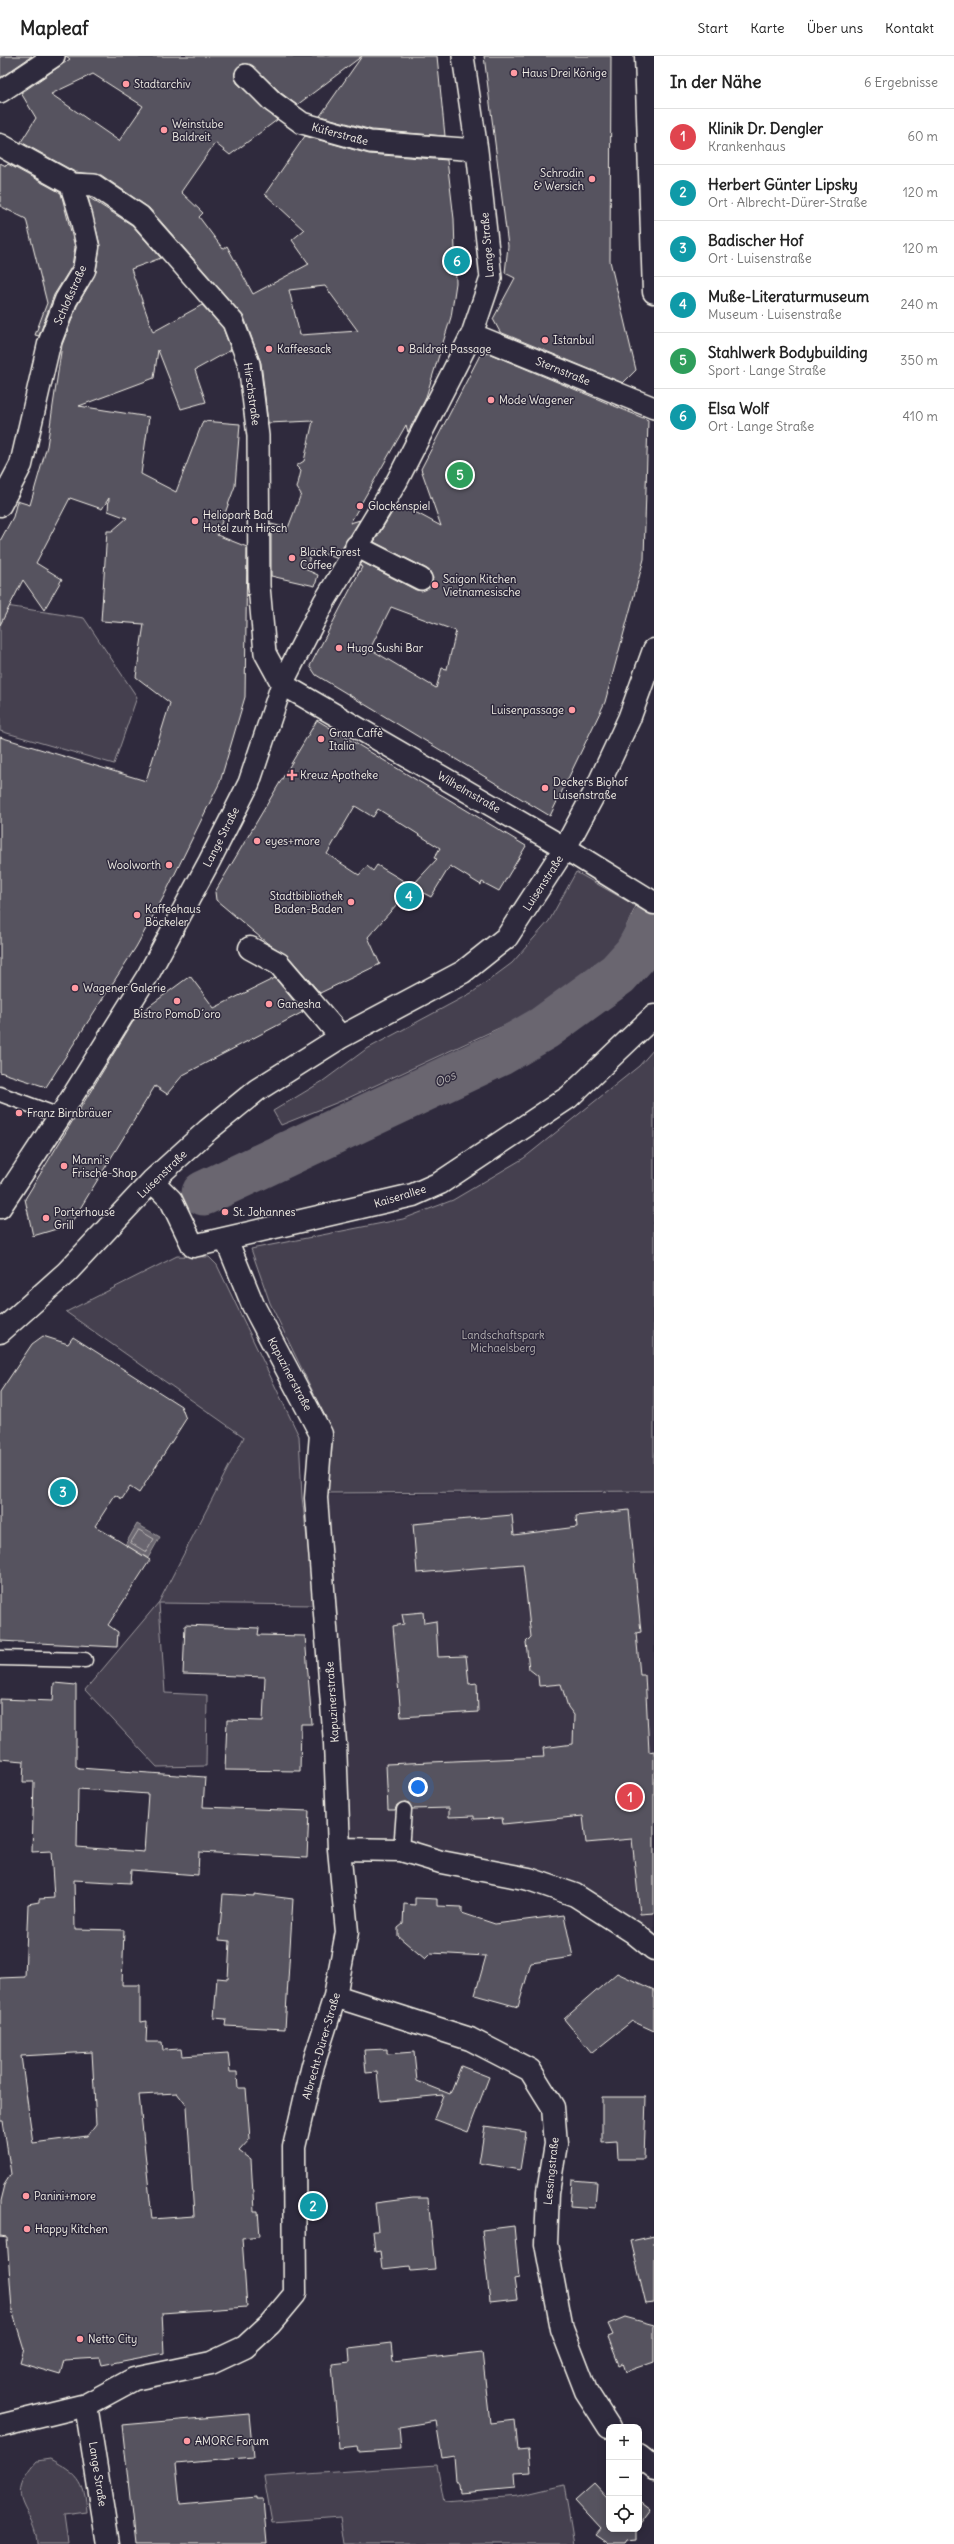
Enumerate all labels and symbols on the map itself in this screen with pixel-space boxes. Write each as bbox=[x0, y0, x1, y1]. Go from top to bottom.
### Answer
place label: Haus Drei Könige bbox=[522, 66, 607, 80]
marker: Haus Drei Könige bbox=[509, 68, 519, 78]
place label: Stadtarchiv bbox=[134, 77, 191, 91]
marker: Stadtarchiv bbox=[121, 79, 131, 89]
place label: Weinstube Baldreit bbox=[172, 117, 224, 144]
street label: Küferstraße bbox=[310, 120, 370, 148]
marker: Weinstube Baldreit bbox=[159, 125, 169, 135]
place label: Schrodin & Wersich bbox=[534, 166, 584, 193]
marker: Schrodin & Wersich bbox=[587, 174, 597, 184]
street label: Lange Straße bbox=[477, 212, 497, 278]
pin: 6 bbox=[444, 246, 470, 276]
street label: Schloßstraße bbox=[51, 263, 89, 327]
place label: Istanbul bbox=[553, 333, 594, 347]
marker: Istanbul bbox=[540, 335, 550, 345]
place label: Kaffeesack bbox=[277, 342, 332, 356]
place label: Baldreit Passage bbox=[409, 342, 491, 356]
marker: Kaffeesack bbox=[264, 344, 274, 354]
marker: Baldreit Passage bbox=[396, 344, 406, 354]
street label: Sternstraße bbox=[534, 354, 592, 388]
street label: Hirschstraße bbox=[241, 362, 263, 426]
place label: Mode Wagener bbox=[499, 393, 574, 407]
marker: Mode Wagener bbox=[486, 395, 496, 405]
pin: 5 bbox=[447, 460, 473, 490]
place label: Glockenspiel bbox=[368, 499, 430, 513]
marker: Glockenspiel bbox=[355, 501, 365, 511]
place label: Heliopark Bad Hotel zum Hirsch bbox=[203, 508, 287, 535]
marker: Heliopark Bad Hotel zum Hirsch bbox=[190, 516, 200, 526]
place label: Black Forest Coffee bbox=[300, 545, 361, 572]
marker: Black Forest Coffee bbox=[287, 553, 297, 563]
place label: Saigon Kitchen Vietnamesische bbox=[443, 572, 521, 599]
marker: Saigon Kitchen Vietnamesische bbox=[430, 580, 440, 590]
place label: Hugo Sushi Bar bbox=[347, 641, 424, 655]
marker: Hugo Sushi Bar bbox=[334, 643, 344, 653]
place label: Luisenpassage bbox=[491, 703, 564, 717]
marker: Luisenpassage bbox=[567, 705, 577, 715]
place label: Gran Caffè Italia bbox=[329, 726, 383, 753]
marker: Gran Caffè Italia bbox=[316, 734, 326, 744]
place label: Kreuz Apotheke bbox=[300, 768, 378, 782]
street label: Wilhelmstraße bbox=[435, 768, 503, 816]
marker: Kreuz Apotheke bbox=[287, 770, 297, 780]
place label: Deckers Biohof Luisenstraße bbox=[553, 775, 628, 802]
marker: Deckers Biohof Luisenstraße bbox=[540, 783, 550, 793]
street label: Lange Straße bbox=[200, 805, 242, 869]
place label: eyes+more bbox=[265, 834, 320, 848]
marker: eyes+more bbox=[252, 836, 262, 846]
street label: Luisenstraße bbox=[520, 853, 566, 913]
place label: Woolworth bbox=[107, 858, 161, 872]
marker: Woolworth bbox=[164, 860, 174, 870]
pin: 4 bbox=[396, 881, 422, 911]
place label: Stadtbibliothek Baden-Baden bbox=[270, 889, 343, 916]
marker: Stadtbibliothek Baden-Baden bbox=[346, 897, 356, 907]
place label: Kaffeehaus Böckeler bbox=[145, 902, 201, 929]
marker: Kaffeehaus Böckeler bbox=[132, 910, 142, 920]
place label: Wagener Galerie bbox=[83, 981, 166, 995]
marker: Wagener Galerie bbox=[70, 983, 80, 993]
marker: Bistro PomoD´oro bbox=[172, 996, 182, 1006]
place label: Ganesha bbox=[277, 997, 321, 1011]
marker: Ganesha bbox=[264, 999, 274, 1009]
place label: Bistro PomoD´oro bbox=[133, 1007, 221, 1021]
water label: Oos bbox=[432, 1067, 459, 1090]
place label: Franz Birnbräuer bbox=[27, 1106, 112, 1120]
marker: Franz Birnbräuer bbox=[14, 1108, 24, 1118]
street label: Luisenstraße bbox=[134, 1147, 190, 1201]
place label: Manni's Frische-Shop bbox=[72, 1153, 137, 1180]
marker: Manni's Frische-Shop bbox=[59, 1161, 69, 1171]
street label: Kaiserallee bbox=[372, 1181, 428, 1211]
place label: Porterhouse Grill bbox=[54, 1205, 115, 1232]
place label: St. Johannes bbox=[233, 1205, 296, 1219]
marker: St. Johannes bbox=[220, 1207, 230, 1217]
marker: Porterhouse Grill bbox=[41, 1213, 51, 1223]
park label: Landschaftspark Michaelsberg bbox=[461, 1328, 545, 1355]
street label: Kapuzinerstraße bbox=[265, 1335, 315, 1413]
pin: 3 bbox=[50, 1477, 76, 1507]
street label: Kapuzinerstraße bbox=[322, 1661, 342, 1743]
your location bbox=[408, 1777, 428, 1797]
pin: 1 bbox=[617, 1782, 643, 1812]
street label: Albrecht-Dürer-Straße bbox=[299, 1991, 343, 2101]
street label: Lessingstraße bbox=[540, 2136, 562, 2205]
place label: Panini+more bbox=[34, 2189, 96, 2203]
marker: Panini+more bbox=[21, 2191, 31, 2201]
pin: 2 bbox=[300, 2191, 326, 2221]
place label: Happy Kitchen bbox=[35, 2222, 108, 2236]
marker: Happy Kitchen bbox=[22, 2224, 32, 2234]
place label: Netto City bbox=[88, 2332, 137, 2346]
marker: Netto City bbox=[75, 2334, 85, 2344]
place label: AMORC Forum bbox=[195, 2434, 269, 2448]
marker: AMORC Forum bbox=[182, 2436, 192, 2446]
street label: Lange Straße bbox=[86, 2441, 110, 2507]

